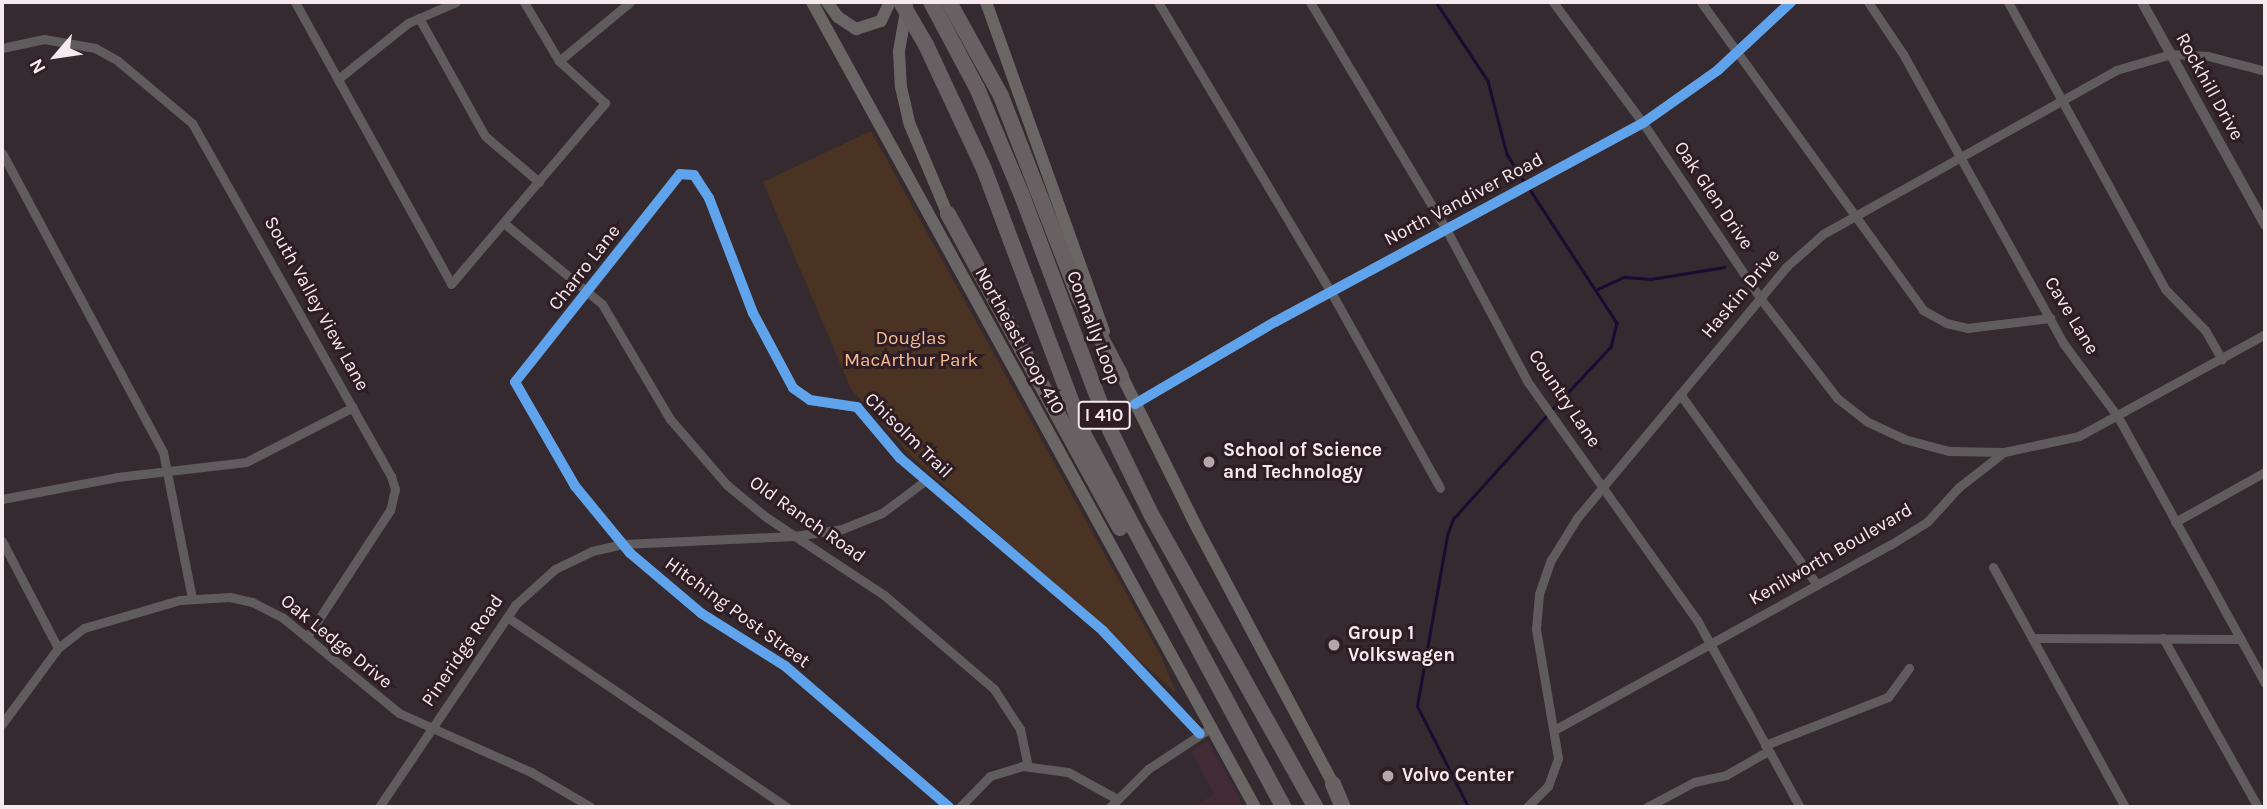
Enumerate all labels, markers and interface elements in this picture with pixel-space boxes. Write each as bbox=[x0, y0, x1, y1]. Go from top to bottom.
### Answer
north arrow bbox=[21, 21, 91, 91]
street label: Rockhill Drive bbox=[2170, 29, 2248, 145]
text: N bbox=[25, 55, 51, 77]
street label: Oak Glen Drive bbox=[1668, 138, 1758, 254]
street label: North Vandiver Road bbox=[1381, 148, 1547, 252]
street label: South Valley View Lane bbox=[259, 213, 373, 395]
street label: Charro Lane bbox=[544, 220, 626, 316]
street label: Haskin Drive bbox=[1697, 245, 1785, 343]
street label: Northeast Loop 410 bbox=[969, 264, 1069, 418]
street label: Connally Loop bbox=[1061, 268, 1125, 388]
street label: Cave Lane bbox=[2039, 273, 2103, 359]
park label: Douglas MacArthur Park bbox=[844, 328, 978, 372]
street label: Country Lane bbox=[1523, 346, 1605, 452]
street label: Chisolm Trail bbox=[859, 388, 957, 484]
road number: I 410 bbox=[1076, 400, 1132, 430]
place label: School of Science and Technology bbox=[1223, 440, 1382, 484]
marker: School of Science and Technology bbox=[1201, 454, 1217, 470]
street label: Old Ranch Road bbox=[745, 472, 869, 568]
street label: Kenilworth Boulevard bbox=[1745, 499, 1917, 611]
street label: Hitching Post Street bbox=[660, 553, 814, 673]
street label: Oak Ledge Drive bbox=[276, 590, 396, 694]
street label: Pineridge Road bbox=[417, 591, 509, 711]
place label: Group 1 Volkswagen bbox=[1348, 623, 1455, 667]
marker: Group 1 Volkswagen bbox=[1326, 637, 1342, 653]
place label: Volvo Center bbox=[1402, 765, 1514, 787]
marker: Volvo Center bbox=[1380, 768, 1396, 784]

